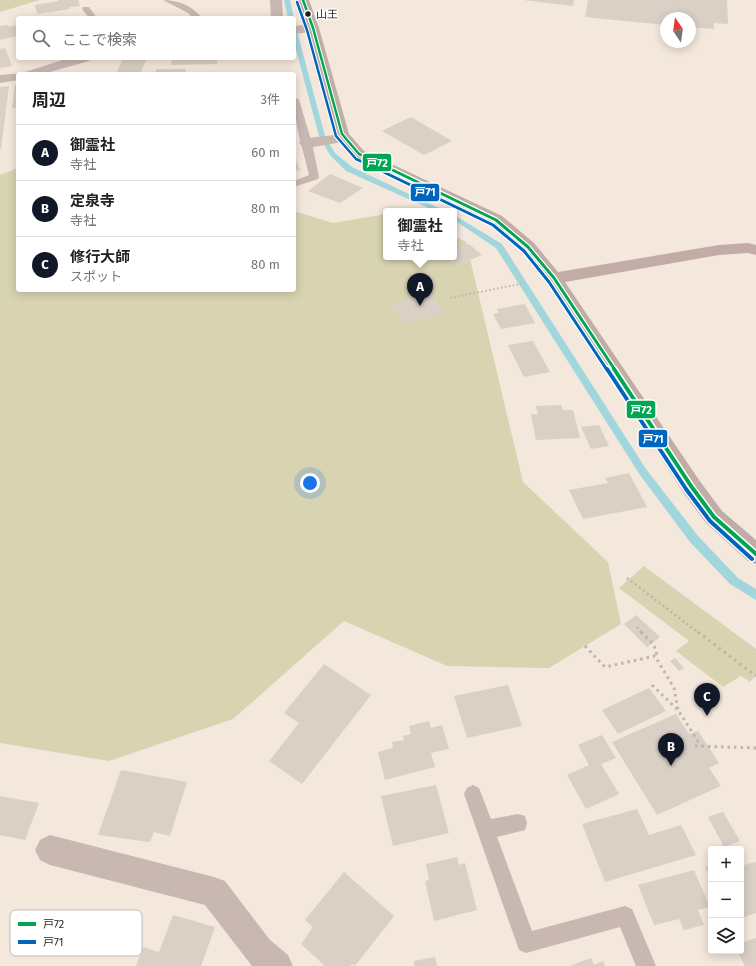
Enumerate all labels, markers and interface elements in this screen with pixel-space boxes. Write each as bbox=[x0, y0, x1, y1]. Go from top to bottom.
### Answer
place label: 山王 bbox=[316, 8, 338, 21]
marker: 山王 bbox=[303, 9, 313, 19]
north arrow bbox=[660, 12, 696, 48]
search box bbox=[16, 16, 296, 60]
icon: search bbox=[30, 27, 52, 49]
text: ここで検索 bbox=[62, 31, 137, 49]
text: 周辺 bbox=[32, 90, 66, 111]
text: 3件 bbox=[261, 92, 280, 107]
text: 御霊社 bbox=[70, 136, 115, 154]
text: A bbox=[41, 145, 49, 160]
text: 60 m bbox=[251, 145, 280, 160]
line badge: 戸72 bbox=[362, 153, 392, 172]
text: 寺社 bbox=[70, 157, 96, 172]
text: 戸72 bbox=[366, 157, 388, 170]
line badge: 戸71 bbox=[410, 183, 440, 202]
text: 戸71 bbox=[414, 186, 436, 199]
text: 定泉寺 bbox=[70, 192, 115, 210]
text: B bbox=[41, 201, 49, 216]
text: 80 m bbox=[251, 201, 280, 216]
popup bbox=[383, 208, 457, 260]
text: 寺社 bbox=[70, 213, 96, 228]
text: 御霊社 bbox=[397, 217, 443, 235]
text: 寺社 bbox=[397, 238, 424, 253]
text: 修行大師 bbox=[70, 248, 130, 266]
text: C bbox=[41, 257, 49, 272]
text: 80 m bbox=[251, 257, 280, 272]
text: スポット bbox=[70, 269, 122, 284]
pin: A bbox=[407, 273, 433, 306]
line badge: 戸72 bbox=[626, 400, 656, 419]
text: 戸72 bbox=[630, 404, 652, 417]
line badge: 戸71 bbox=[638, 429, 668, 448]
text: 戸71 bbox=[642, 433, 664, 446]
your location bbox=[300, 473, 320, 493]
pin: C bbox=[694, 683, 720, 716]
pin: B bbox=[658, 733, 684, 766]
map controls bbox=[708, 846, 744, 954]
button: + bbox=[708, 846, 744, 882]
button: − bbox=[708, 882, 744, 918]
legend bbox=[10, 910, 142, 956]
text: 戸72 bbox=[43, 918, 64, 931]
button: layers bbox=[708, 918, 744, 954]
text: 戸71 bbox=[43, 936, 63, 949]

